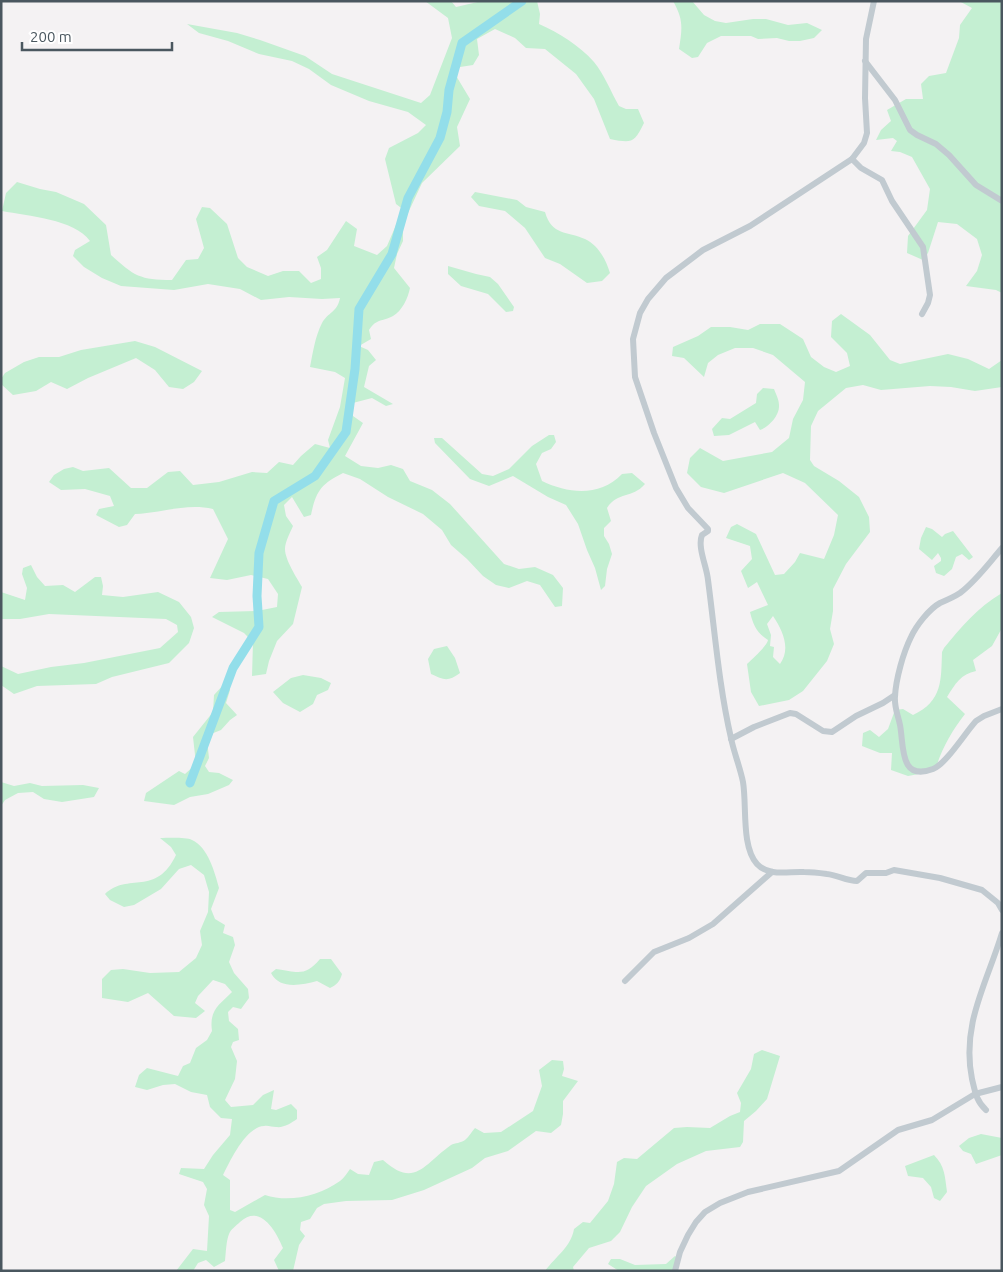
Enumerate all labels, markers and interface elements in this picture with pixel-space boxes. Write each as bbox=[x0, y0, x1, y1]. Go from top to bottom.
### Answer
scale bar bbox=[22, 20, 172, 52]
text: 200 m bbox=[30, 28, 72, 45]

